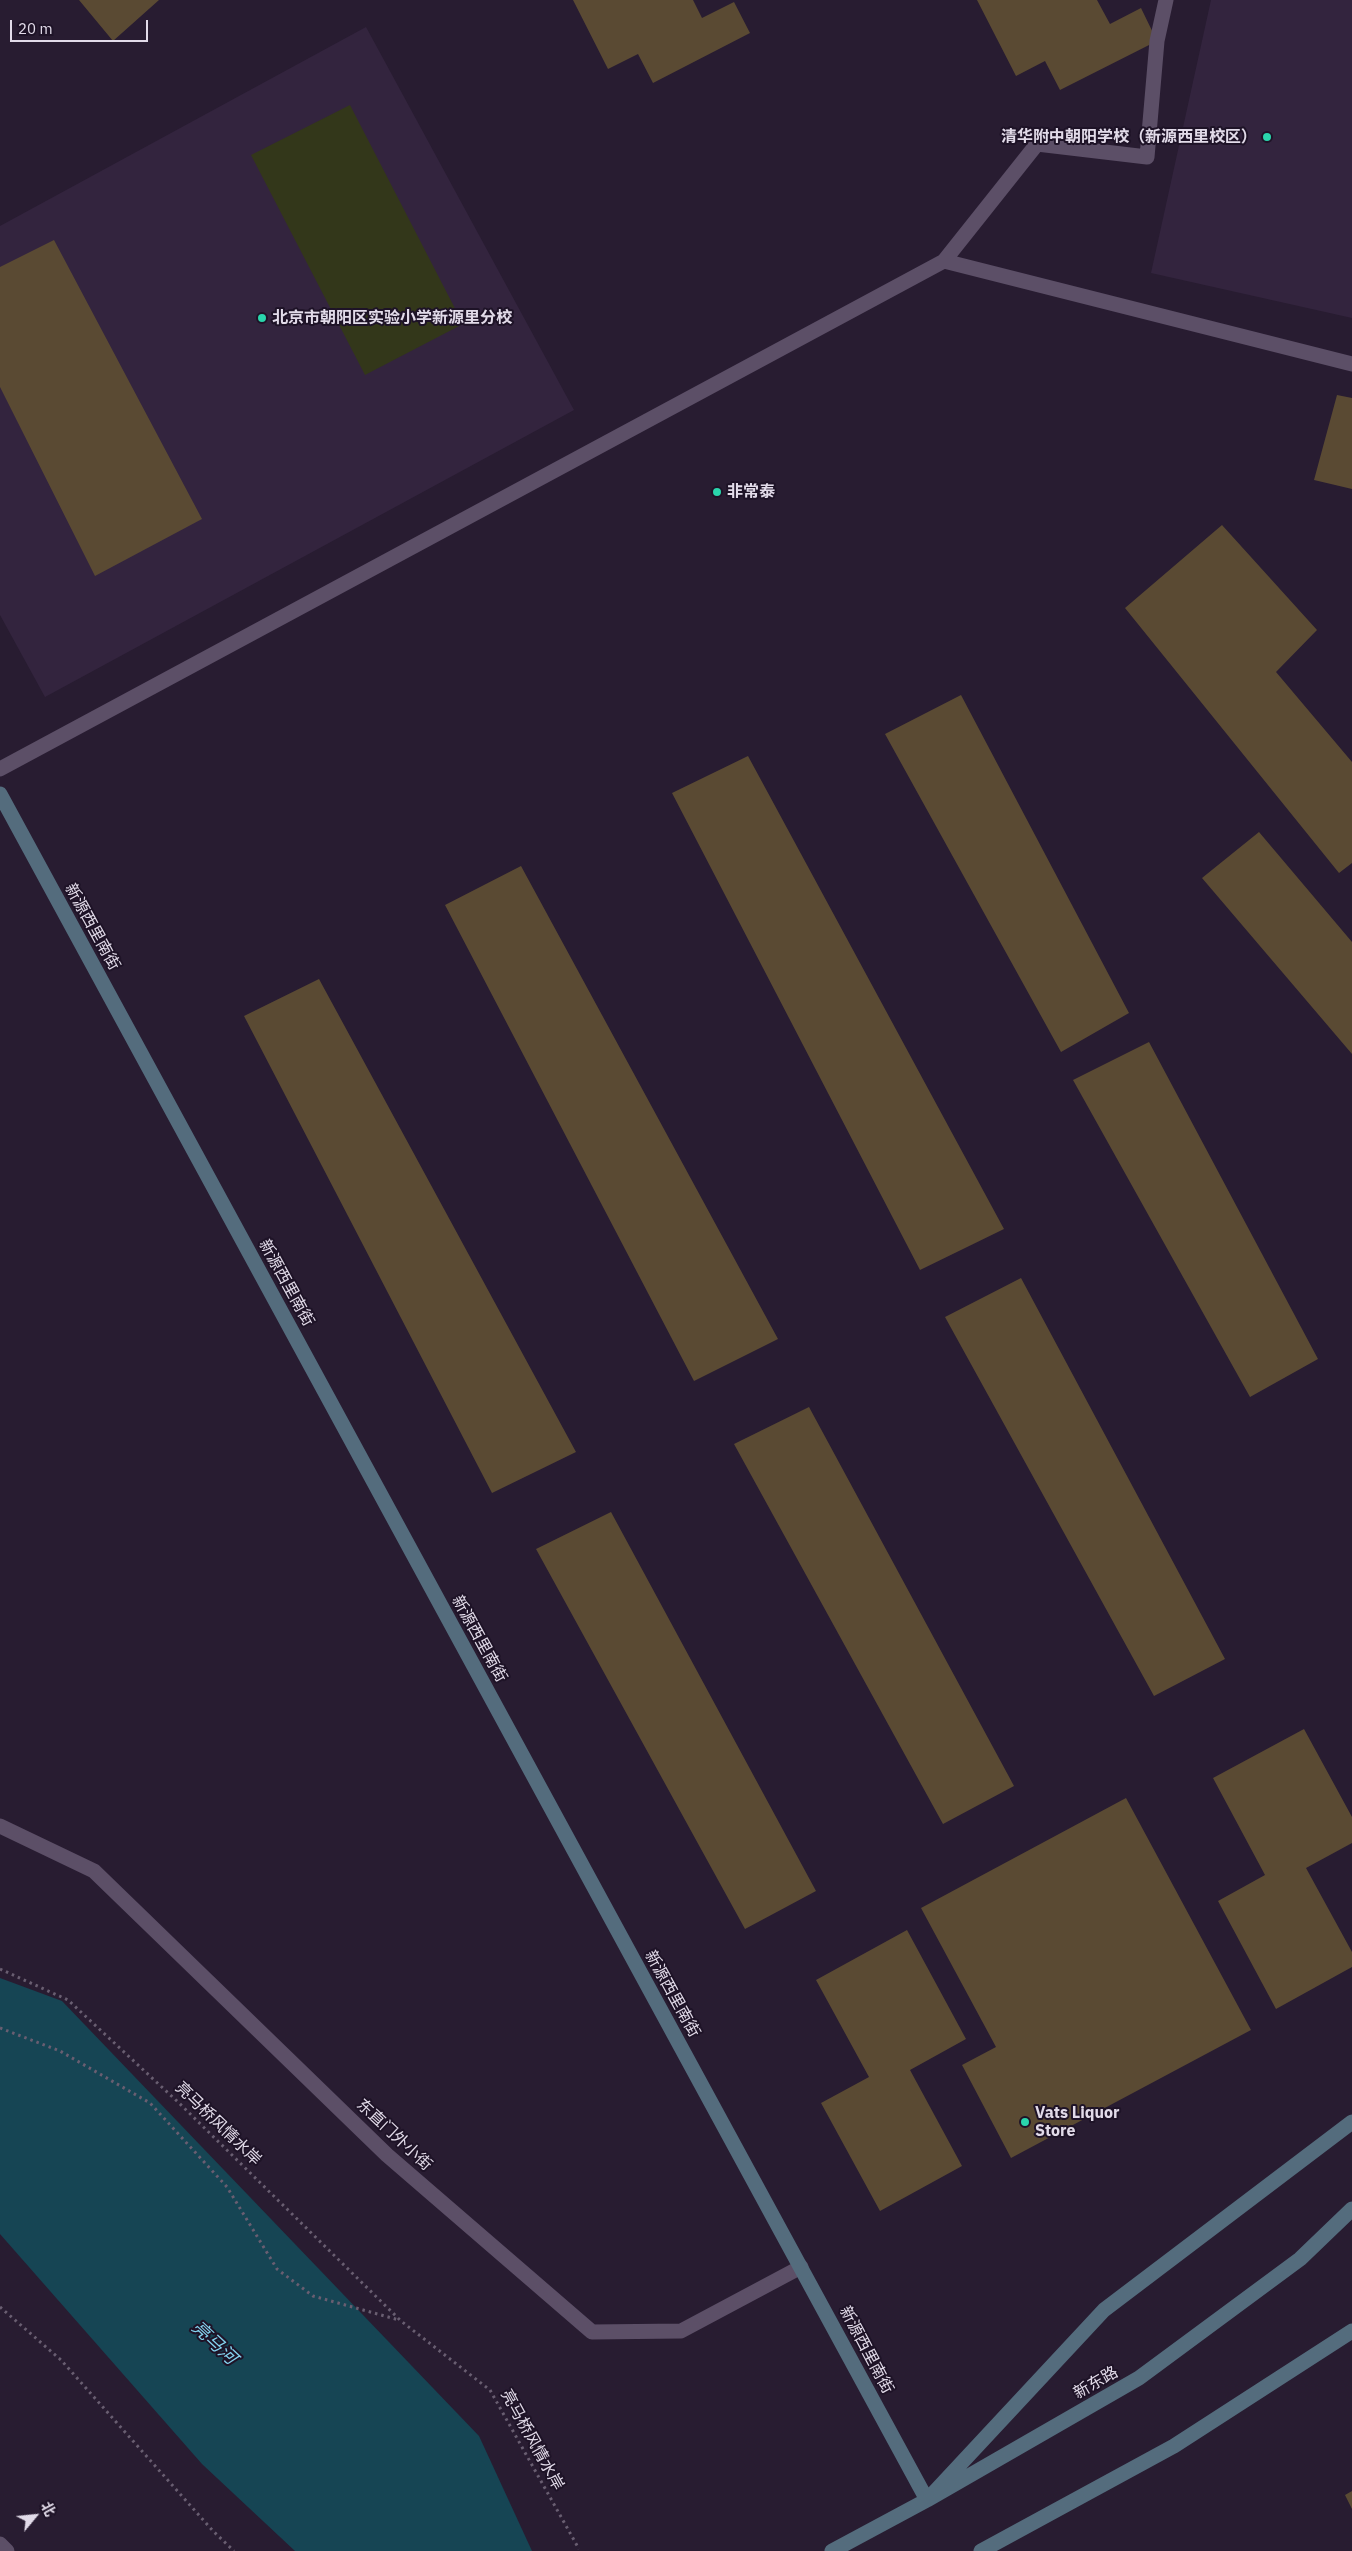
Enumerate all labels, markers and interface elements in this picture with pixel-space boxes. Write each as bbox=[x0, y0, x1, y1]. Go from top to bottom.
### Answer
scale bar bbox=[12, 10, 150, 42]
text: 20 m bbox=[18, 19, 53, 38]
place label: 清华附中朝阳学校（新源西里校区） bbox=[1001, 127, 1257, 147]
marker: 清华附中朝阳学校（新源西里校区） bbox=[1261, 131, 1273, 143]
place label: 北京市朝阳区实验小学新源里分校 bbox=[272, 308, 512, 328]
marker: 北京市朝阳区实验小学新源里分校 bbox=[256, 312, 268, 324]
place label: 非常泰 bbox=[727, 482, 775, 502]
marker: 非常泰 bbox=[711, 486, 723, 498]
street label: 新源西里南街 bbox=[60, 880, 124, 974]
street label: 新源西里南街 bbox=[254, 1236, 318, 1330]
street label: 新源西里南街 bbox=[447, 1592, 511, 1686]
street label: 新源西里南街 bbox=[640, 1947, 704, 2041]
street label: 亮马桥风情水岸 bbox=[171, 2078, 265, 2170]
street label: 东直门外小街 bbox=[352, 2095, 436, 2175]
place label: Vats Liquor Store bbox=[1035, 2103, 1120, 2141]
marker: Vats Liquor Store bbox=[1019, 2116, 1031, 2128]
street label: 新源西里南街 bbox=[835, 2303, 897, 2397]
water label: 亮马河 bbox=[187, 2317, 241, 2369]
street label: 新东路 bbox=[1070, 2363, 1122, 2403]
street label: 亮马桥风情水岸 bbox=[496, 2386, 568, 2494]
north arrow bbox=[10, 2491, 60, 2541]
text: 北 bbox=[37, 2499, 59, 2519]

